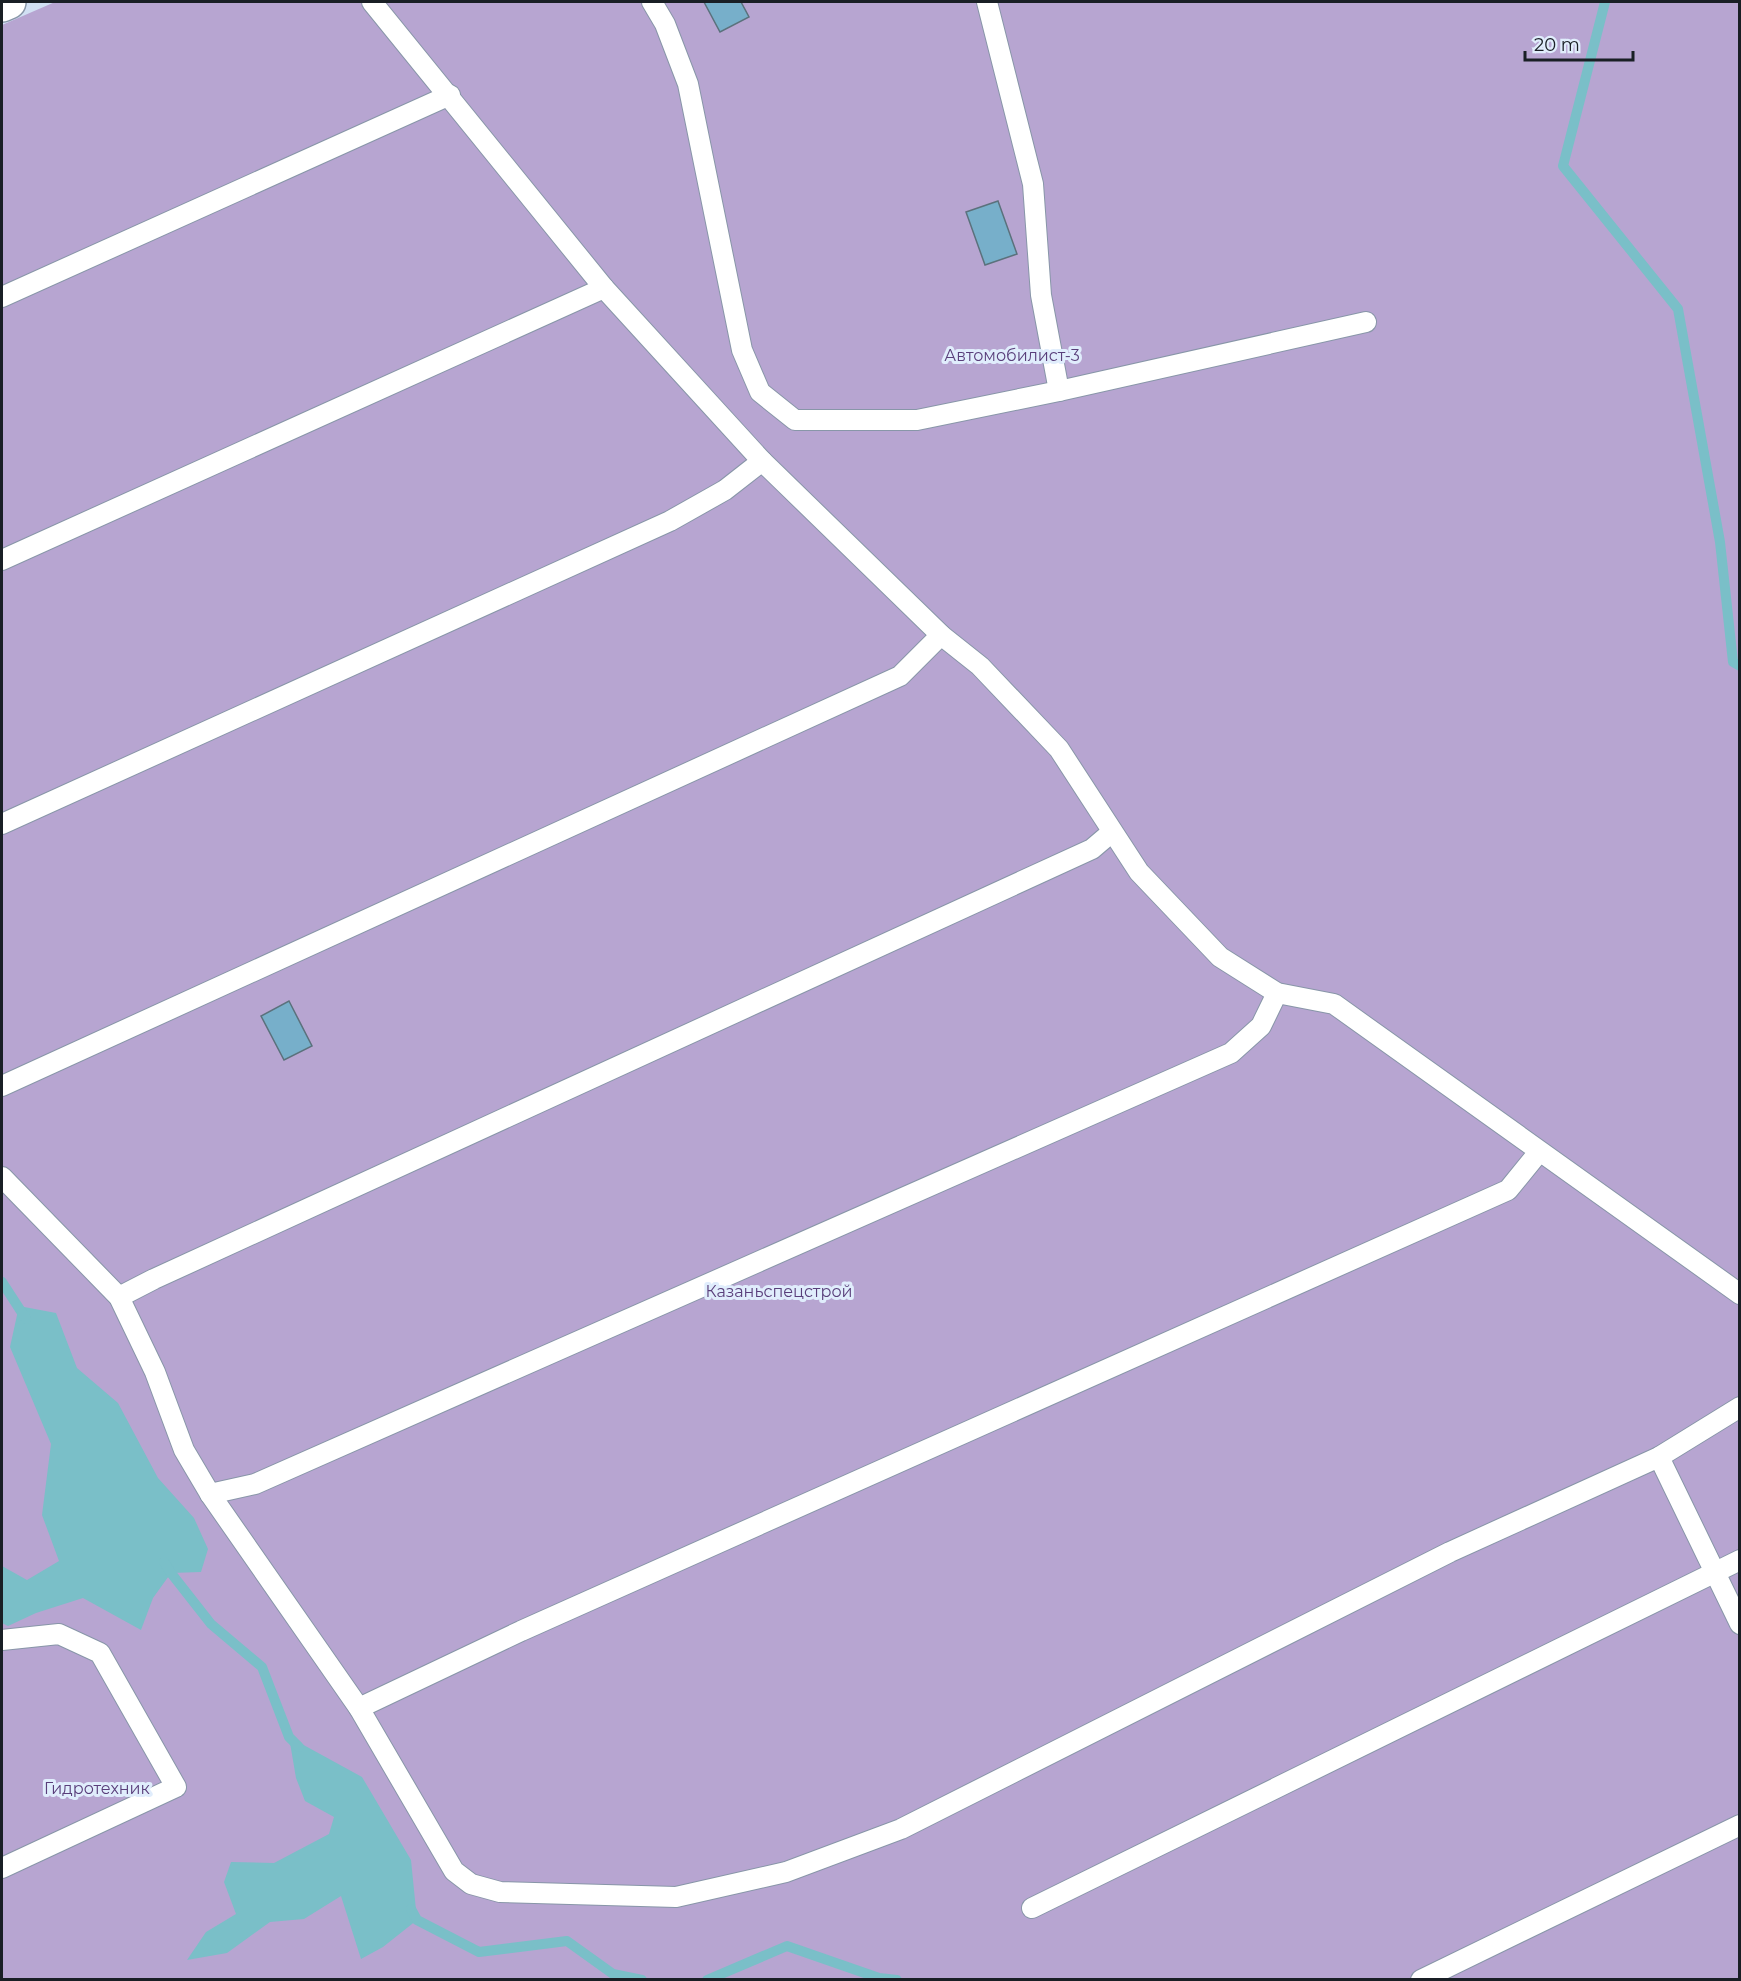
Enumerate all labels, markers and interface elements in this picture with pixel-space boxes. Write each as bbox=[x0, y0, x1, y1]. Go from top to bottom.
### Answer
scale bar bbox=[1525, 24, 1633, 62]
text: 20 m bbox=[1534, 34, 1580, 56]
park label: Автомобилист-3 bbox=[944, 346, 1080, 365]
park label: Казаньспецстрой bbox=[705, 1282, 853, 1301]
park label: Гидротехник bbox=[44, 1779, 151, 1798]

